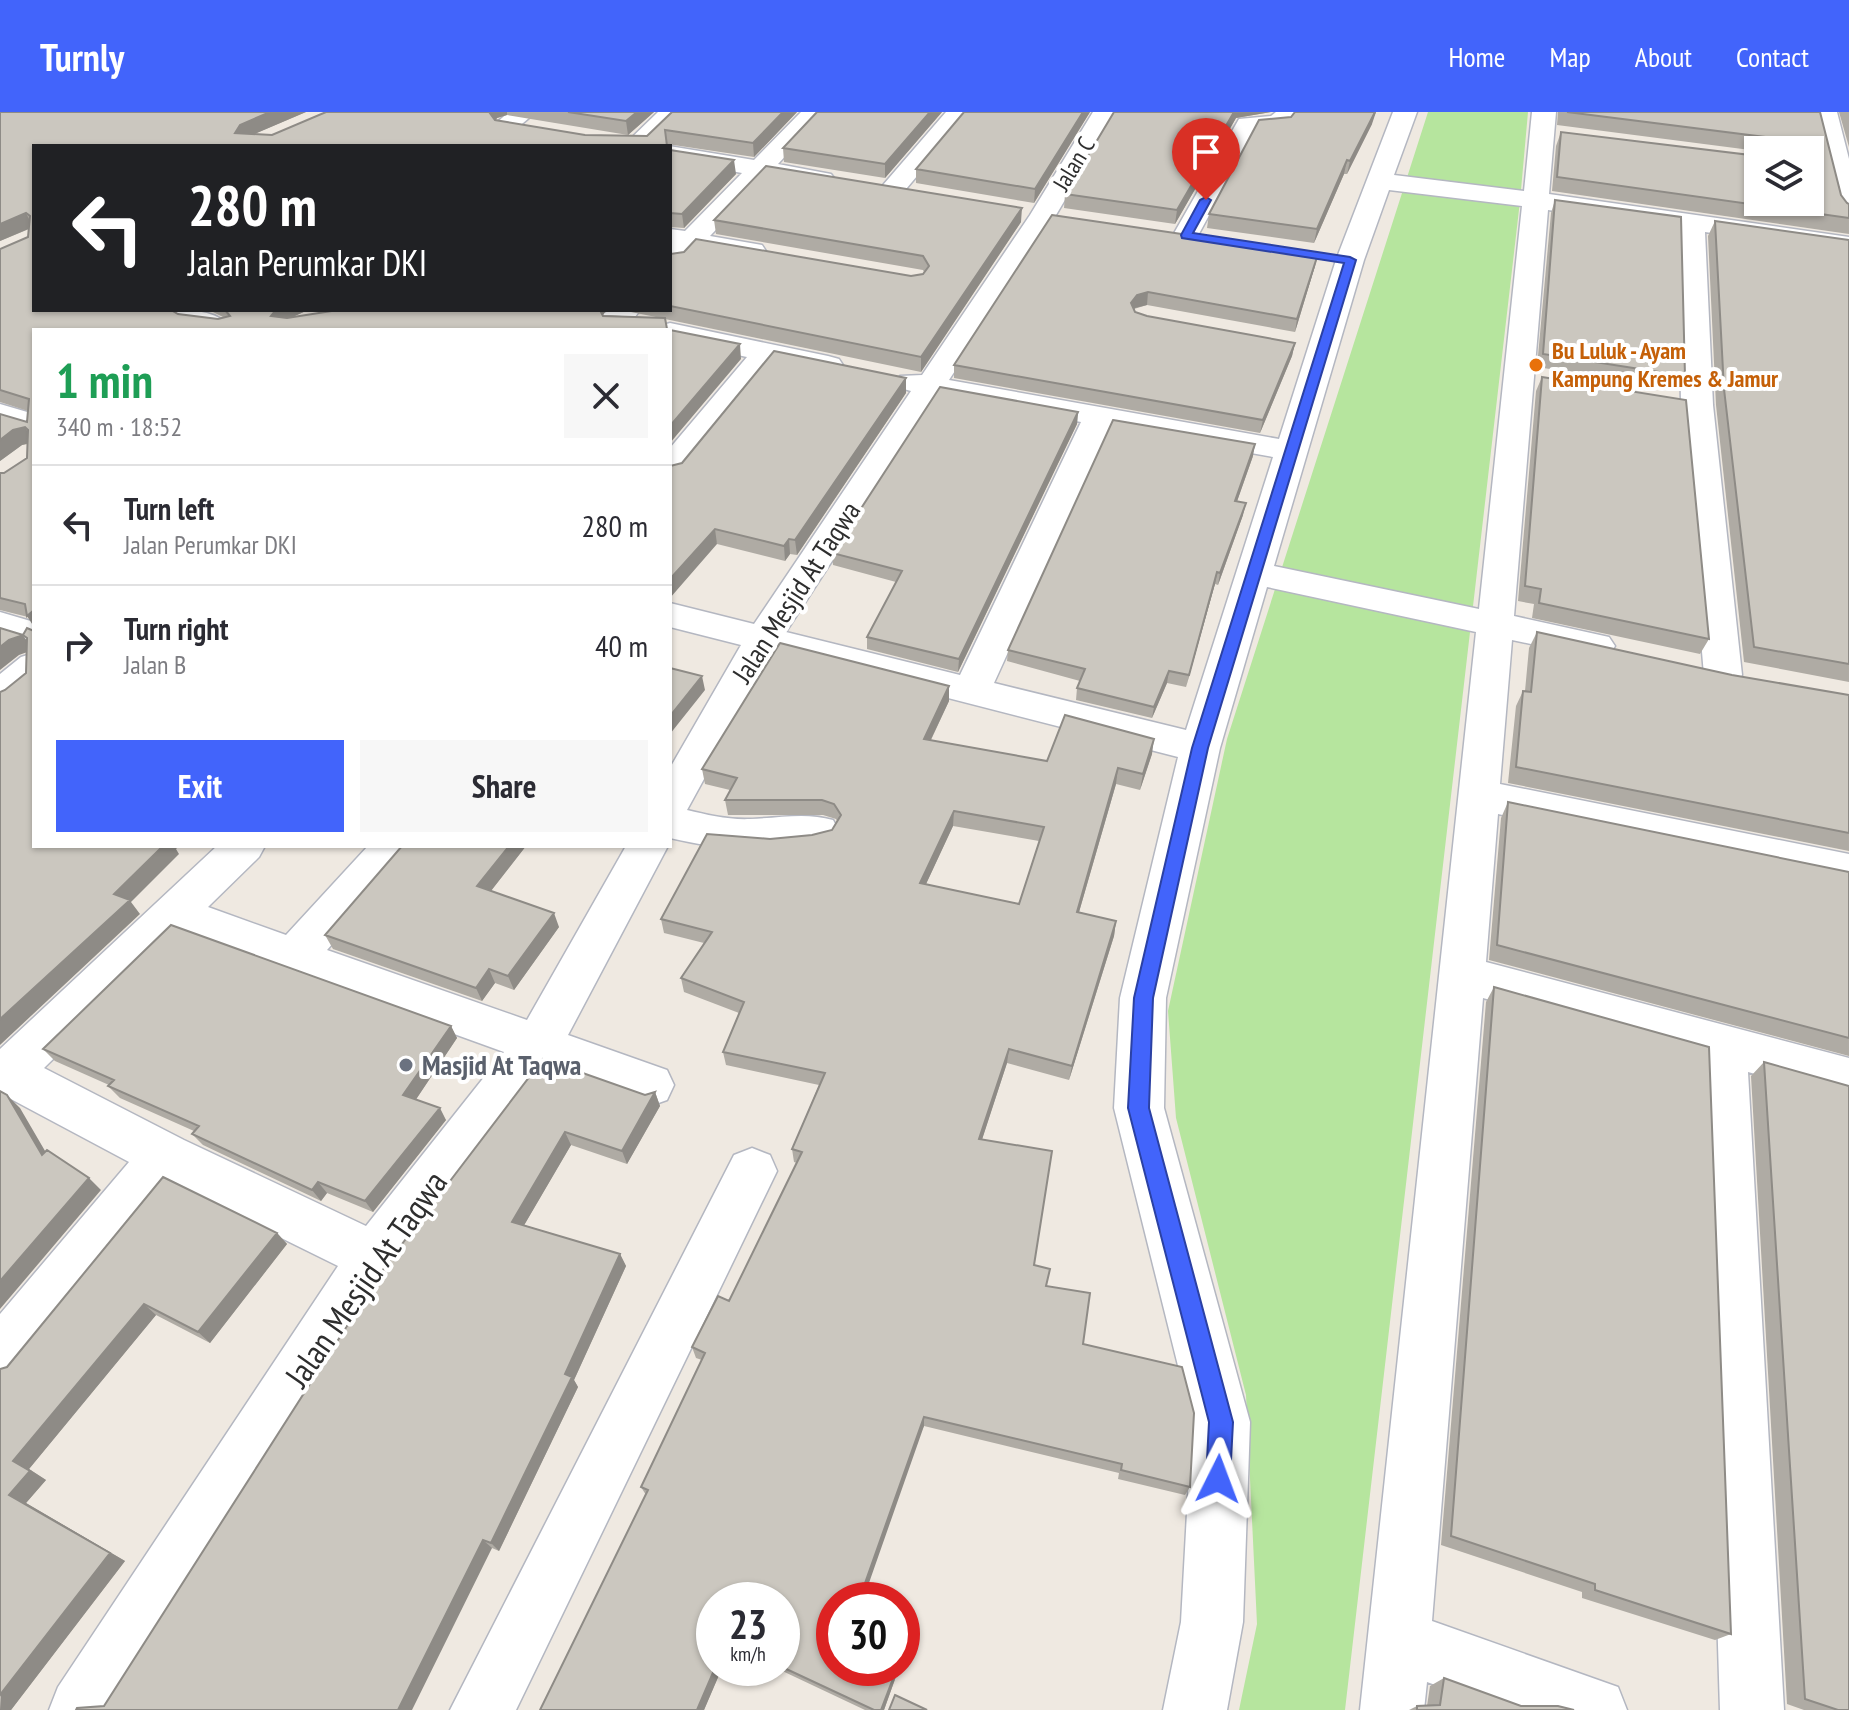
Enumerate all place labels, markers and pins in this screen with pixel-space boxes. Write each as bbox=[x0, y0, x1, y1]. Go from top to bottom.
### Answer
pin bbox=[1172, 118, 1240, 200]
place label: Bu Luluk - Ayam Kampung Kremes & Jamur bbox=[1552, 335, 1779, 394]
marker: Bu Luluk - Ayam Kampung Kremes & Jamur bbox=[1527, 356, 1545, 374]
place label: Masjid At Taqwa bbox=[422, 1046, 581, 1083]
marker: Masjid At Taqwa bbox=[397, 1056, 415, 1074]

